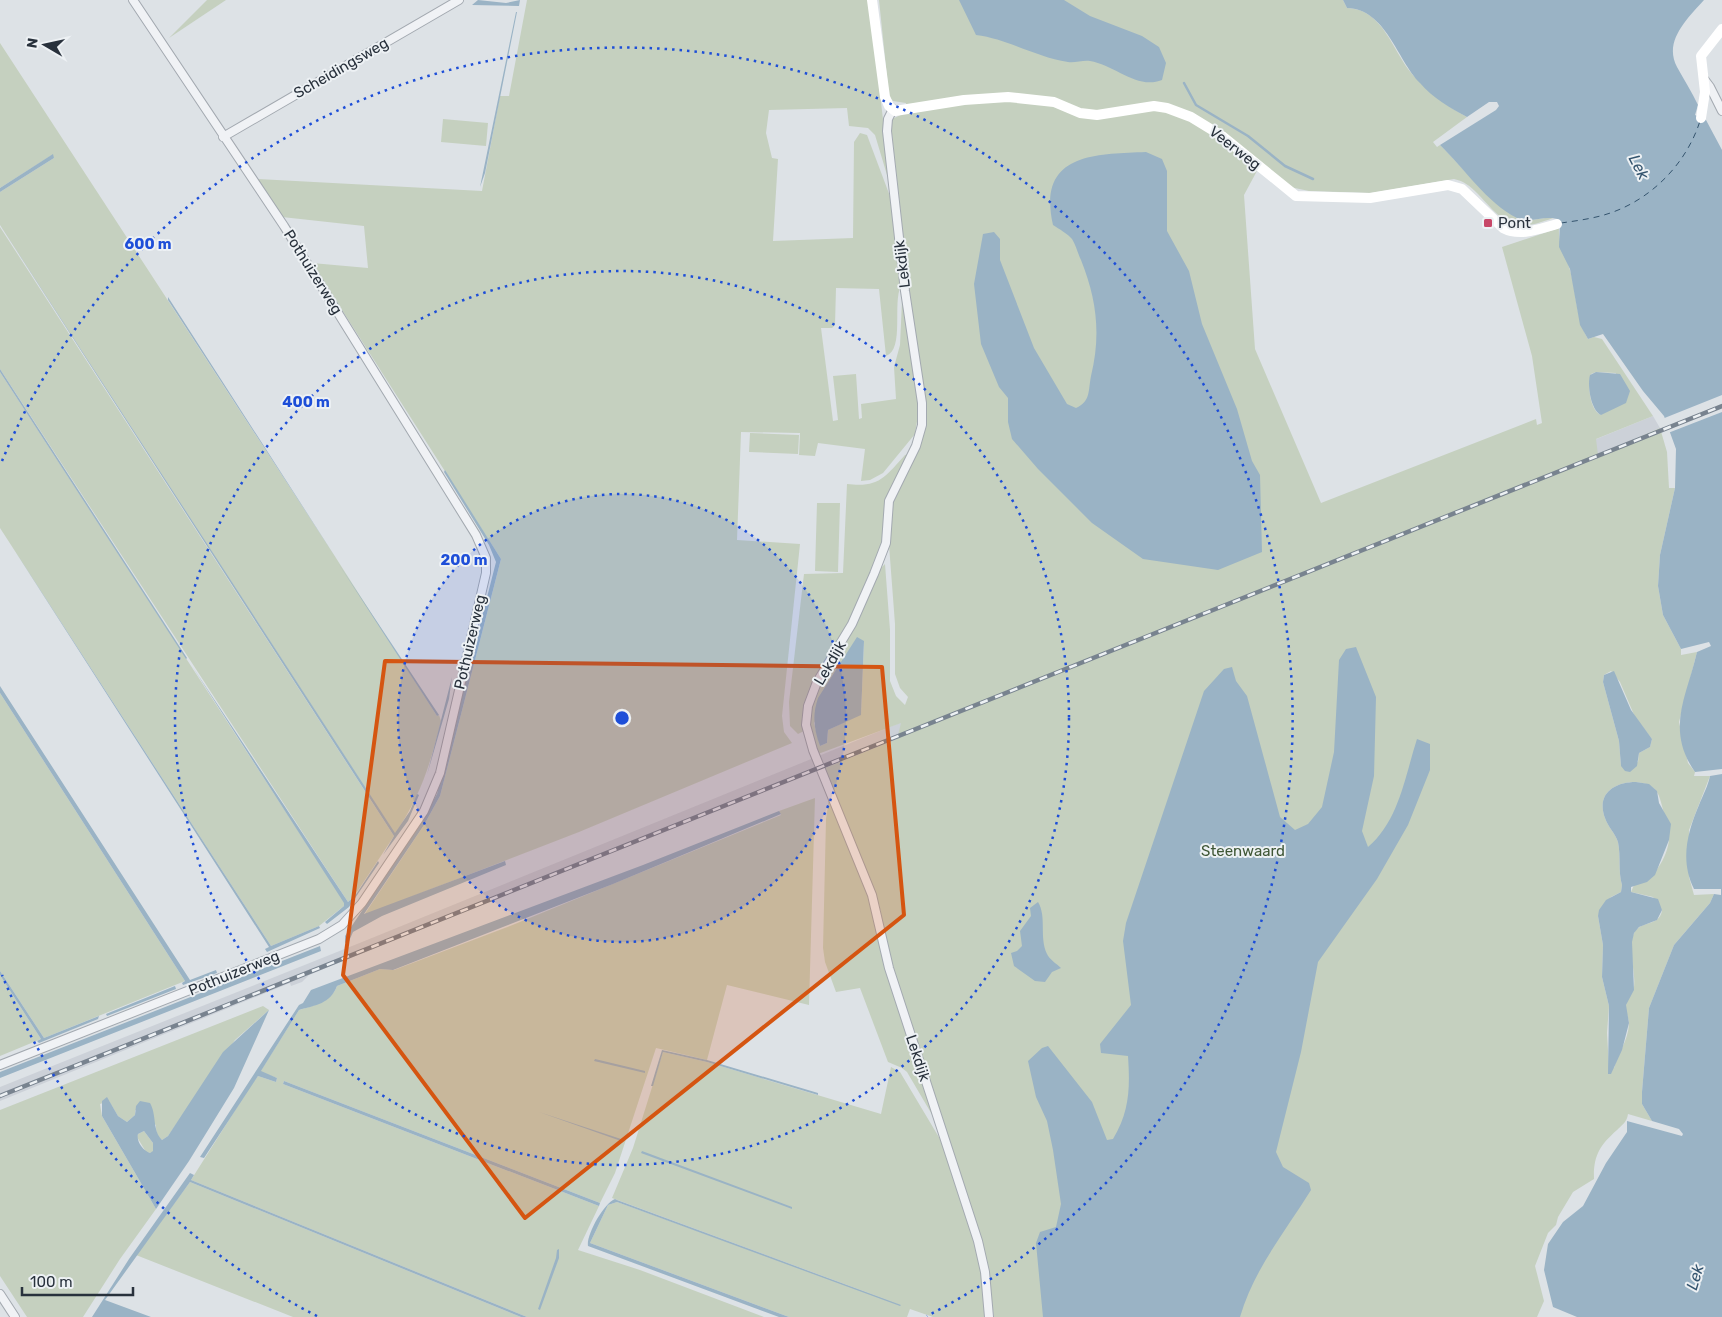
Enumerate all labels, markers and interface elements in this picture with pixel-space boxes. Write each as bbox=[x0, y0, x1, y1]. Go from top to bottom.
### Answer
north arrow bbox=[20, 20, 70, 70]
street label: Scheidingsweg bbox=[291, 34, 391, 102]
text: N bbox=[23, 37, 42, 49]
street label: Veerweg bbox=[1206, 122, 1264, 174]
water label: Lek bbox=[1625, 151, 1654, 183]
place label: Pont bbox=[1498, 214, 1531, 232]
marker: Pont bbox=[1482, 217, 1494, 229]
street label: Pothuizerweg bbox=[280, 226, 346, 318]
text: 600 m bbox=[124, 235, 172, 253]
street label: Lekdijk bbox=[890, 239, 914, 289]
text: 400 m bbox=[282, 393, 330, 411]
text: 200 m bbox=[440, 551, 488, 569]
street label: Pothuizerweg bbox=[450, 593, 490, 691]
street label: Lekdijk bbox=[810, 637, 850, 688]
centre of rings bbox=[613, 709, 631, 727]
park label: Steenwaard bbox=[1201, 842, 1285, 860]
street label: Pothuizerweg bbox=[186, 947, 282, 999]
street label: Lekdijk bbox=[902, 1032, 934, 1084]
water label: Lek bbox=[1682, 1261, 1708, 1292]
scale bar bbox=[22, 1264, 134, 1296]
text: 100 m bbox=[30, 1273, 72, 1291]

